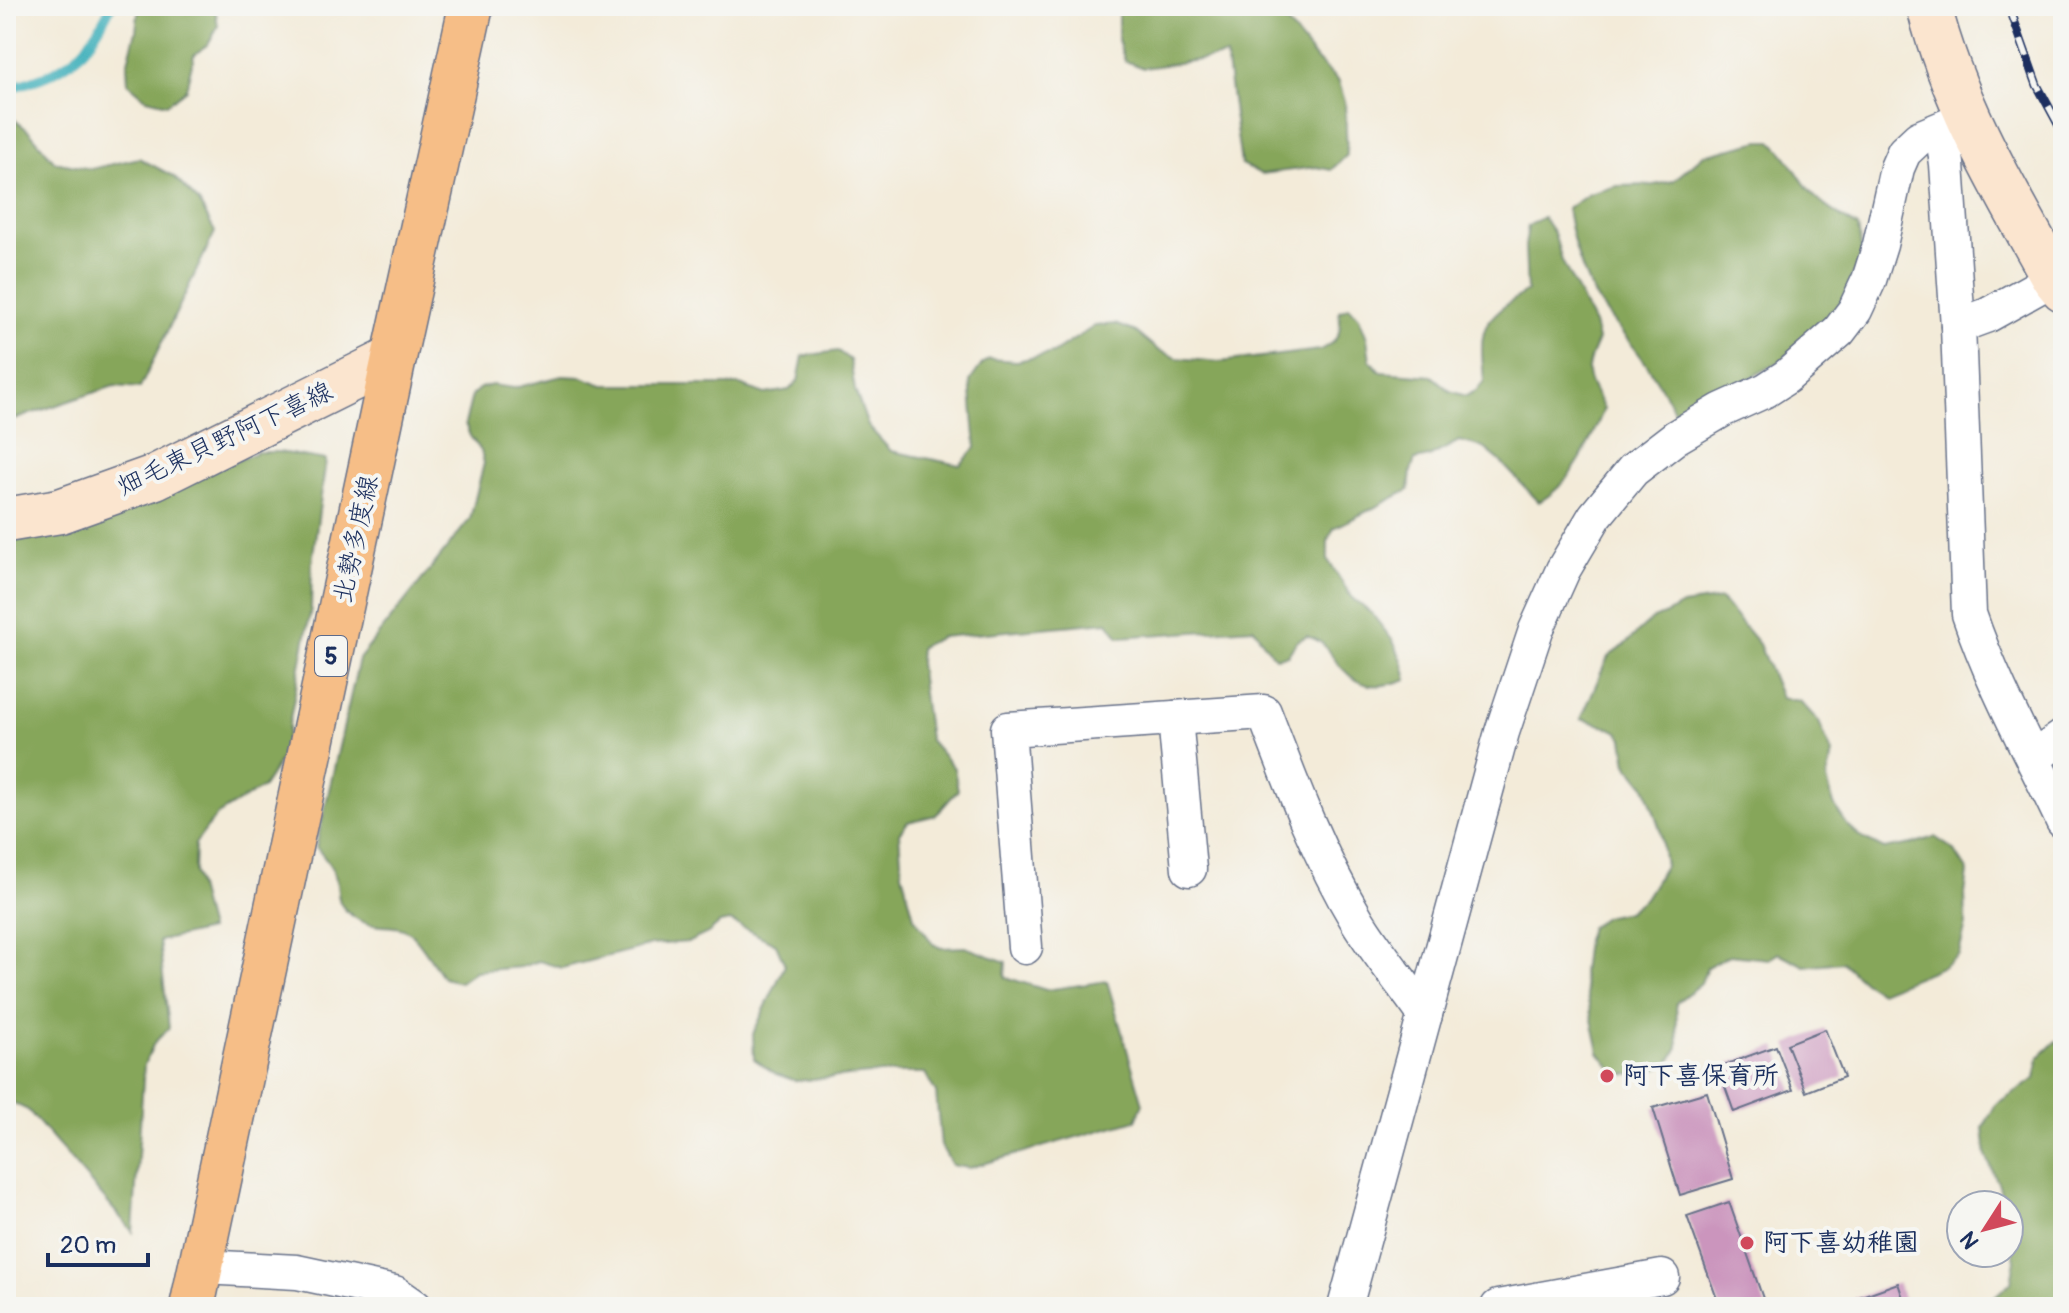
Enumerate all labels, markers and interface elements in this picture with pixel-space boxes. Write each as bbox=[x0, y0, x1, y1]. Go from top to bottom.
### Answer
street label: 畑毛東貝野阿下喜線 bbox=[112, 375, 338, 503]
street label: 北勢多度線 bbox=[327, 472, 385, 606]
road number: 5 bbox=[315, 636, 347, 676]
place label: 阿下喜保育所 bbox=[1623, 1060, 1779, 1092]
marker: 阿下喜保育所 bbox=[1598, 1067, 1616, 1085]
north arrow bbox=[1945, 1189, 2025, 1269]
scale bar bbox=[48, 1217, 148, 1267]
text: N bbox=[1954, 1226, 1985, 1254]
place label: 阿下喜幼稚園 bbox=[1763, 1227, 1919, 1259]
text: 20 m bbox=[60, 1231, 116, 1260]
marker: 阿下喜幼稚園 bbox=[1738, 1234, 1756, 1252]

